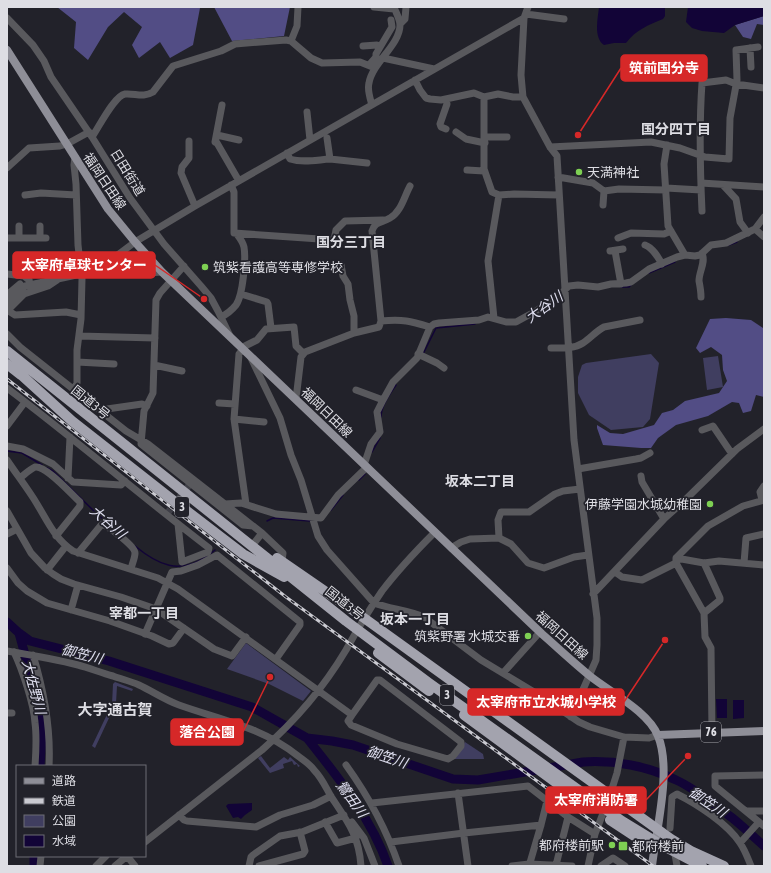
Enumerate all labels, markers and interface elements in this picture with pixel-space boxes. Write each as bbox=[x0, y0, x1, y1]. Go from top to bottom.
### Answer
callout: 筑前国分寺 bbox=[621, 55, 707, 81]
text: 筑前国分寺 bbox=[629, 60, 699, 76]
district label: 国分四丁目 bbox=[641, 121, 711, 137]
street label: 日田街道 bbox=[107, 146, 148, 198]
street label: 福岡日田線 bbox=[80, 150, 129, 212]
place label: 天満神社 bbox=[587, 165, 639, 180]
marker: 天満神社 bbox=[574, 167, 584, 177]
district label: 国分三丁目 bbox=[316, 234, 386, 250]
callout: 太宰府卓球センター bbox=[13, 252, 155, 278]
text: 太宰府卓球センター bbox=[21, 257, 147, 273]
place label: 筑紫看護高等専修学校 bbox=[213, 260, 343, 275]
marker: 筑紫看護高等専修学校 bbox=[200, 262, 210, 272]
water label: 大谷川 bbox=[522, 287, 567, 326]
street label: 国道3号 bbox=[68, 382, 113, 422]
street label: 福岡日田線 bbox=[298, 384, 355, 440]
district label: 坂本二丁目 bbox=[445, 473, 515, 489]
road number: 3 bbox=[175, 497, 189, 517]
place label: 伊藤学園水城幼稚園 bbox=[585, 497, 702, 512]
marker: 伊藤学園水城幼稚園 bbox=[705, 499, 715, 509]
water label: 大谷川 bbox=[87, 502, 131, 543]
street label: 国道3号 bbox=[322, 584, 367, 623]
district label: 宰都一丁目 bbox=[109, 605, 179, 621]
street label: 福岡日田線 bbox=[532, 608, 591, 663]
district label: 坂本一丁目 bbox=[380, 611, 450, 627]
place label: 筑紫野署 水城交番 bbox=[414, 629, 520, 644]
marker: 筑紫野署 水城交番 bbox=[523, 631, 533, 641]
water label: 御笠川 bbox=[60, 641, 106, 667]
water label: 大佐野川 bbox=[19, 658, 49, 718]
road number: 3 bbox=[440, 685, 454, 705]
callout: 太宰府市立水城小学校 bbox=[468, 689, 624, 715]
text: 太宰府市立水城小学校 bbox=[476, 694, 616, 710]
district label: 大字通古賀 bbox=[77, 701, 153, 718]
callout: 落合公園 bbox=[171, 719, 243, 745]
road number: 76 bbox=[701, 722, 721, 742]
text: 落合公園 bbox=[179, 724, 235, 740]
water label: 御笠川 bbox=[365, 743, 411, 772]
legend bbox=[16, 765, 146, 857]
text: 道路 bbox=[52, 774, 76, 788]
water label: 鷺田川 bbox=[333, 777, 372, 822]
water label: 御笠川 bbox=[686, 784, 732, 821]
callout: 太宰府消防署 bbox=[546, 787, 646, 813]
text: 太宰府消防署 bbox=[554, 792, 638, 808]
text: 鉄道 bbox=[52, 794, 76, 808]
text: 公園 bbox=[52, 814, 76, 828]
text: 水域 bbox=[52, 834, 76, 848]
place label: 都府楼前駅 bbox=[539, 838, 604, 853]
place label: 都府楼前 bbox=[632, 839, 684, 854]
marker: 都府楼前駅 bbox=[607, 840, 617, 850]
marker: 都府楼前 bbox=[617, 840, 629, 852]

